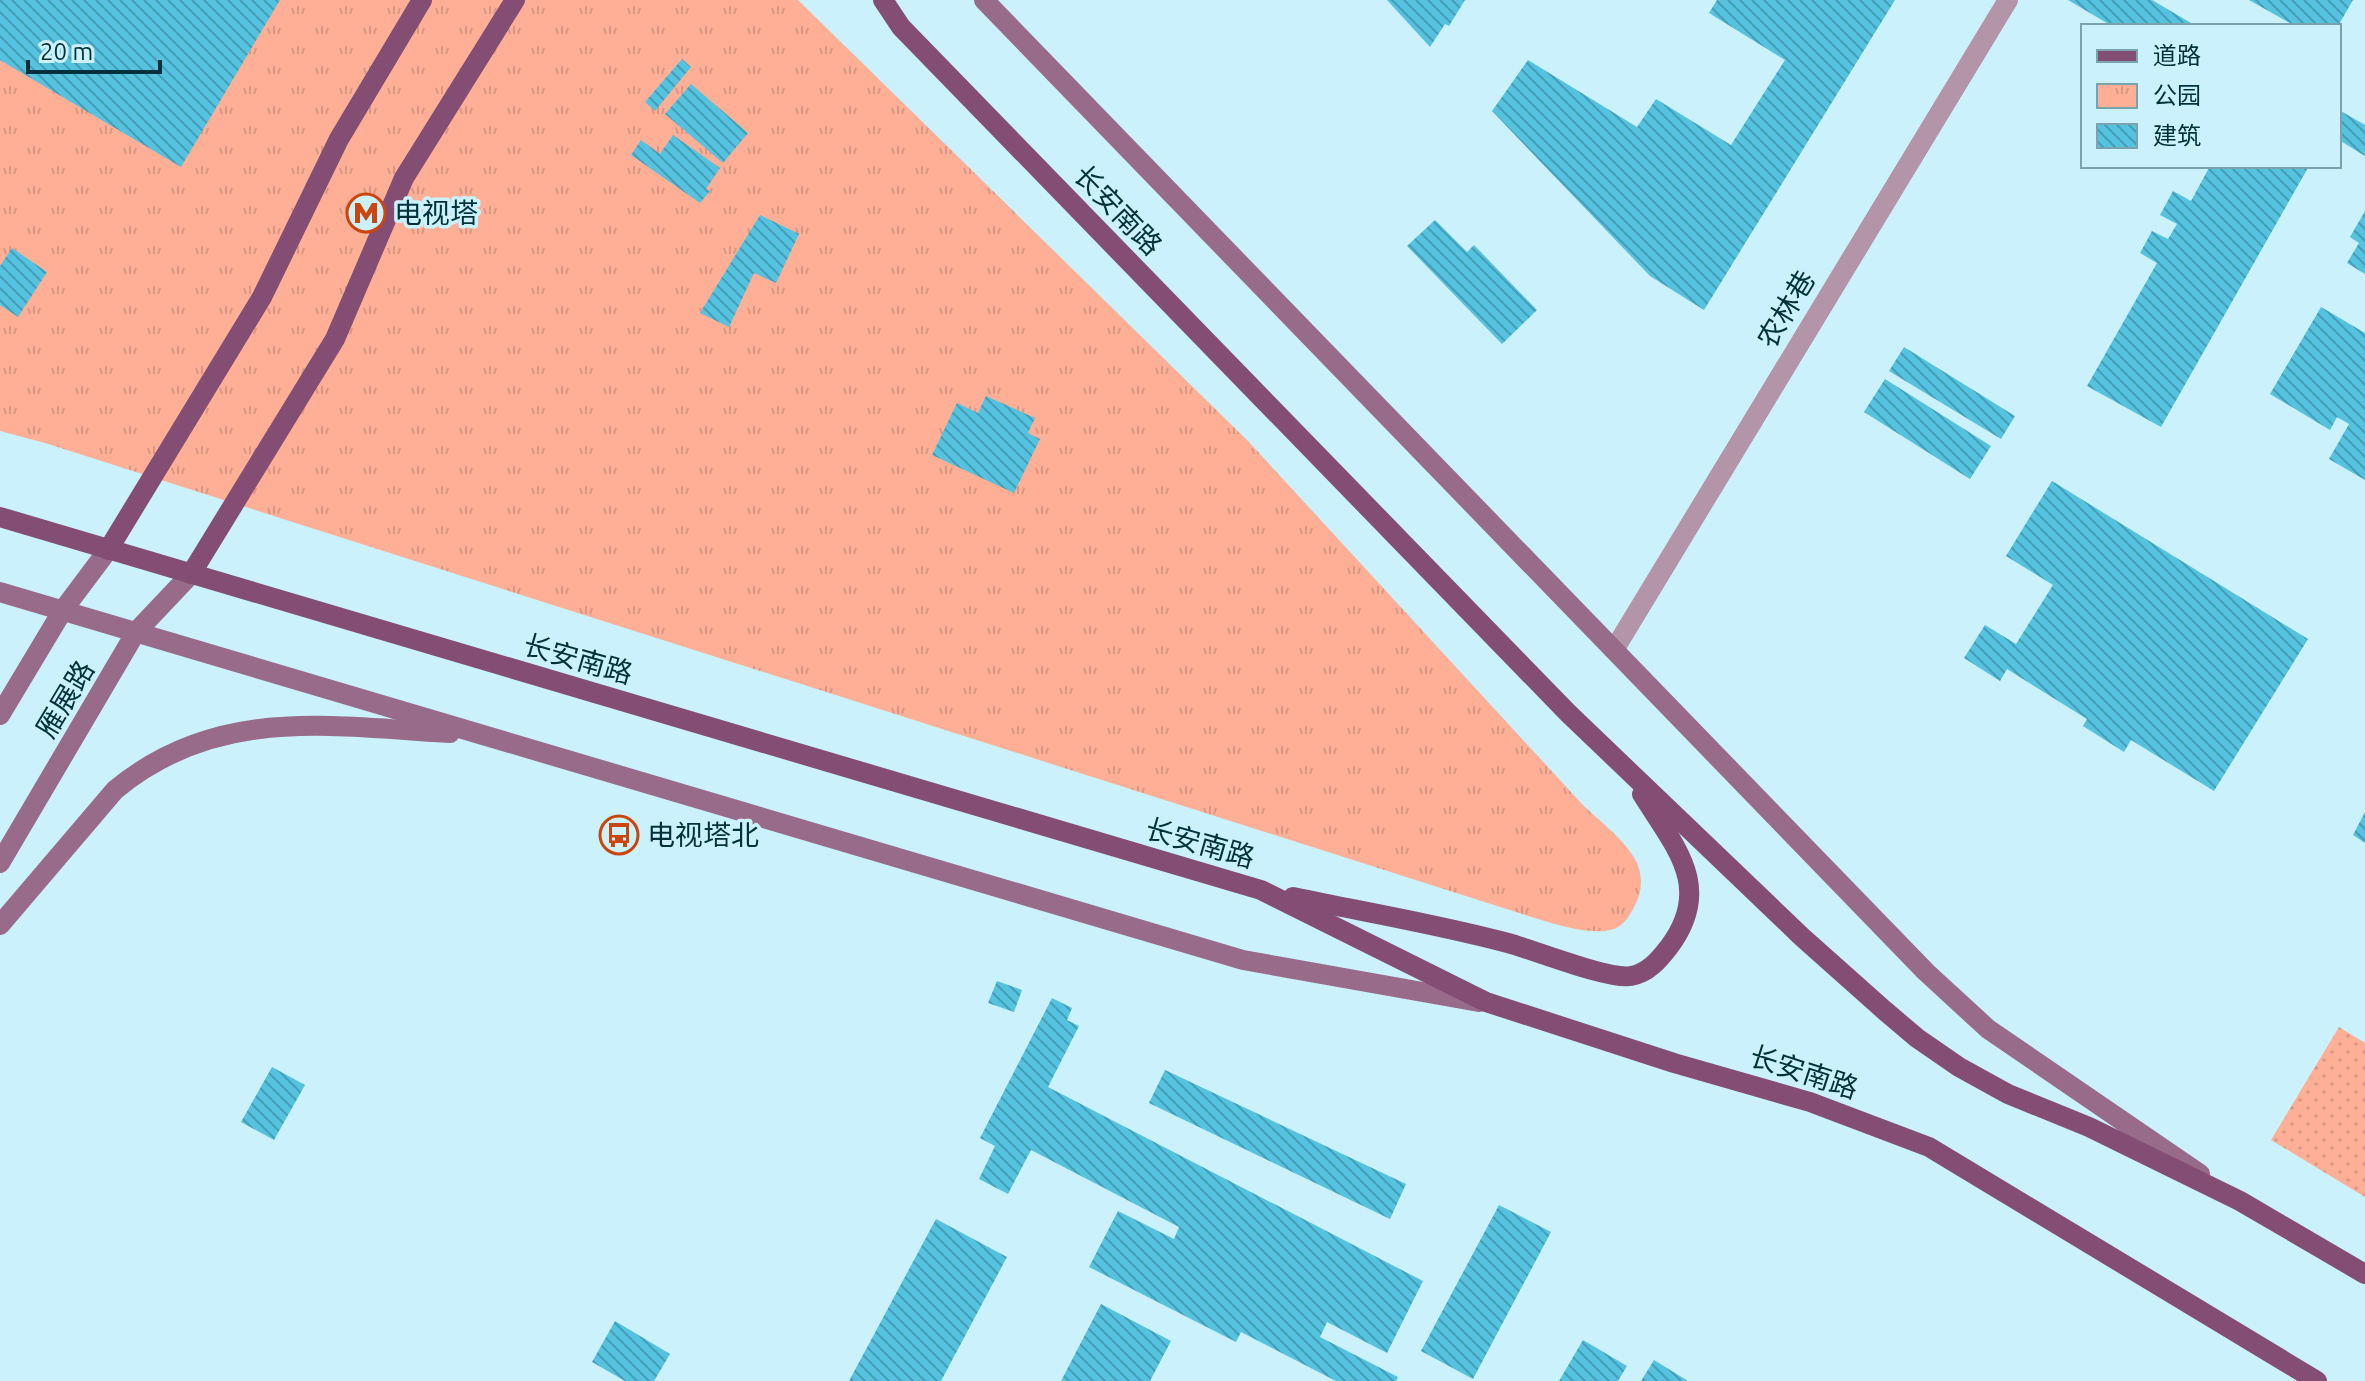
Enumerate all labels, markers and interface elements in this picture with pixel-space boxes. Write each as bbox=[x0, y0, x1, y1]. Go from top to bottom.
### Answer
scale bar bbox=[28, 24, 160, 74]
legend bbox=[2081, 24, 2341, 168]
text: 20 m bbox=[40, 38, 93, 65]
text: 道路 bbox=[2153, 42, 2201, 69]
text: 公园 bbox=[2153, 82, 2201, 109]
text: 建筑 bbox=[2153, 122, 2201, 149]
street label: 长安南路 bbox=[1068, 159, 1168, 261]
metro station icon: 电视塔 bbox=[345, 192, 387, 234]
place label: 电视塔 bbox=[394, 197, 478, 228]
street label: 农林巷 bbox=[1751, 265, 1820, 353]
street label: 长安南路 bbox=[520, 628, 636, 689]
street label: 雁展路 bbox=[30, 655, 99, 743]
street label: 长安南路 bbox=[1142, 812, 1258, 873]
bus stop icon: 电视塔北 bbox=[598, 814, 640, 856]
place label: 电视塔北 bbox=[647, 819, 759, 850]
street label: 长安南路 bbox=[1746, 1039, 1862, 1104]

